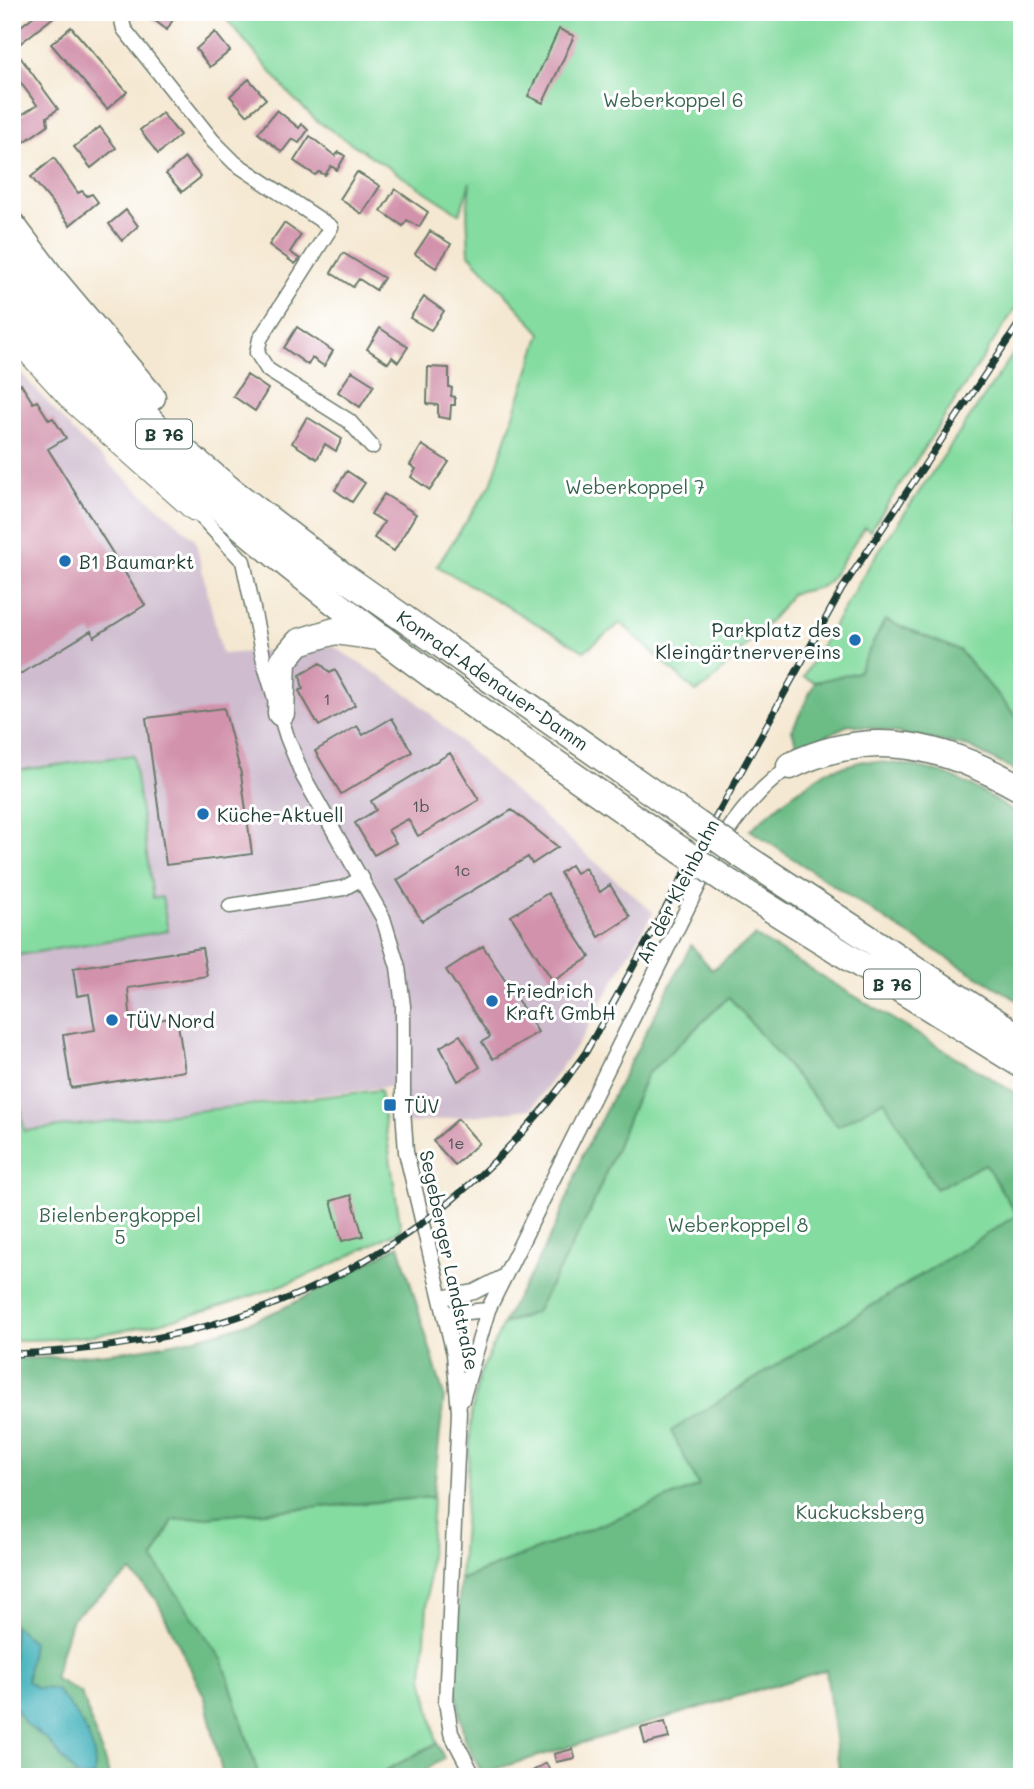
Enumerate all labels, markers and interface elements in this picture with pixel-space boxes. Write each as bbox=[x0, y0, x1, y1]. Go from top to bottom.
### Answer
park label: Weberkoppel 6 bbox=[603, 87, 743, 112]
road number: B 76 bbox=[136, 420, 192, 448]
park label: Weberkoppel 7 bbox=[565, 474, 705, 499]
place label: B1 Baumarkt bbox=[79, 549, 194, 574]
marker: B1 Baumarkt bbox=[57, 553, 73, 569]
street label: Konrad-Adenauer-Damm bbox=[392, 604, 594, 756]
place label: Parkplatz des Kleingärtnervereins bbox=[655, 617, 841, 664]
marker: Parkplatz des Kleingärtnervereins bbox=[847, 632, 863, 648]
house number: 1 bbox=[323, 688, 331, 709]
house number: 1b bbox=[412, 795, 430, 816]
place label: Küche-Aktuell bbox=[217, 802, 344, 827]
marker: Küche-Aktuell bbox=[195, 806, 211, 822]
street label: An der Kleinbahn bbox=[630, 815, 724, 967]
house number: 1c bbox=[454, 859, 470, 880]
road number: B 76 bbox=[864, 970, 920, 999]
place label: Friedrich Kraft GmbH bbox=[506, 978, 616, 1025]
marker: Friedrich Kraft GmbH bbox=[484, 993, 500, 1009]
place label: TÜV Nord bbox=[126, 1008, 214, 1033]
marker: TÜV Nord bbox=[104, 1012, 120, 1028]
place label: TÜV bbox=[404, 1093, 439, 1118]
marker: TÜV bbox=[382, 1097, 398, 1113]
house number: 1e bbox=[447, 1132, 465, 1153]
street label: Segeberger Landstraße bbox=[414, 1148, 486, 1372]
park label: Bielenbergkoppel 5 bbox=[39, 1202, 201, 1249]
park label: Weberkoppel 8 bbox=[668, 1212, 808, 1237]
park label: Kuckucksberg bbox=[796, 1499, 924, 1524]

